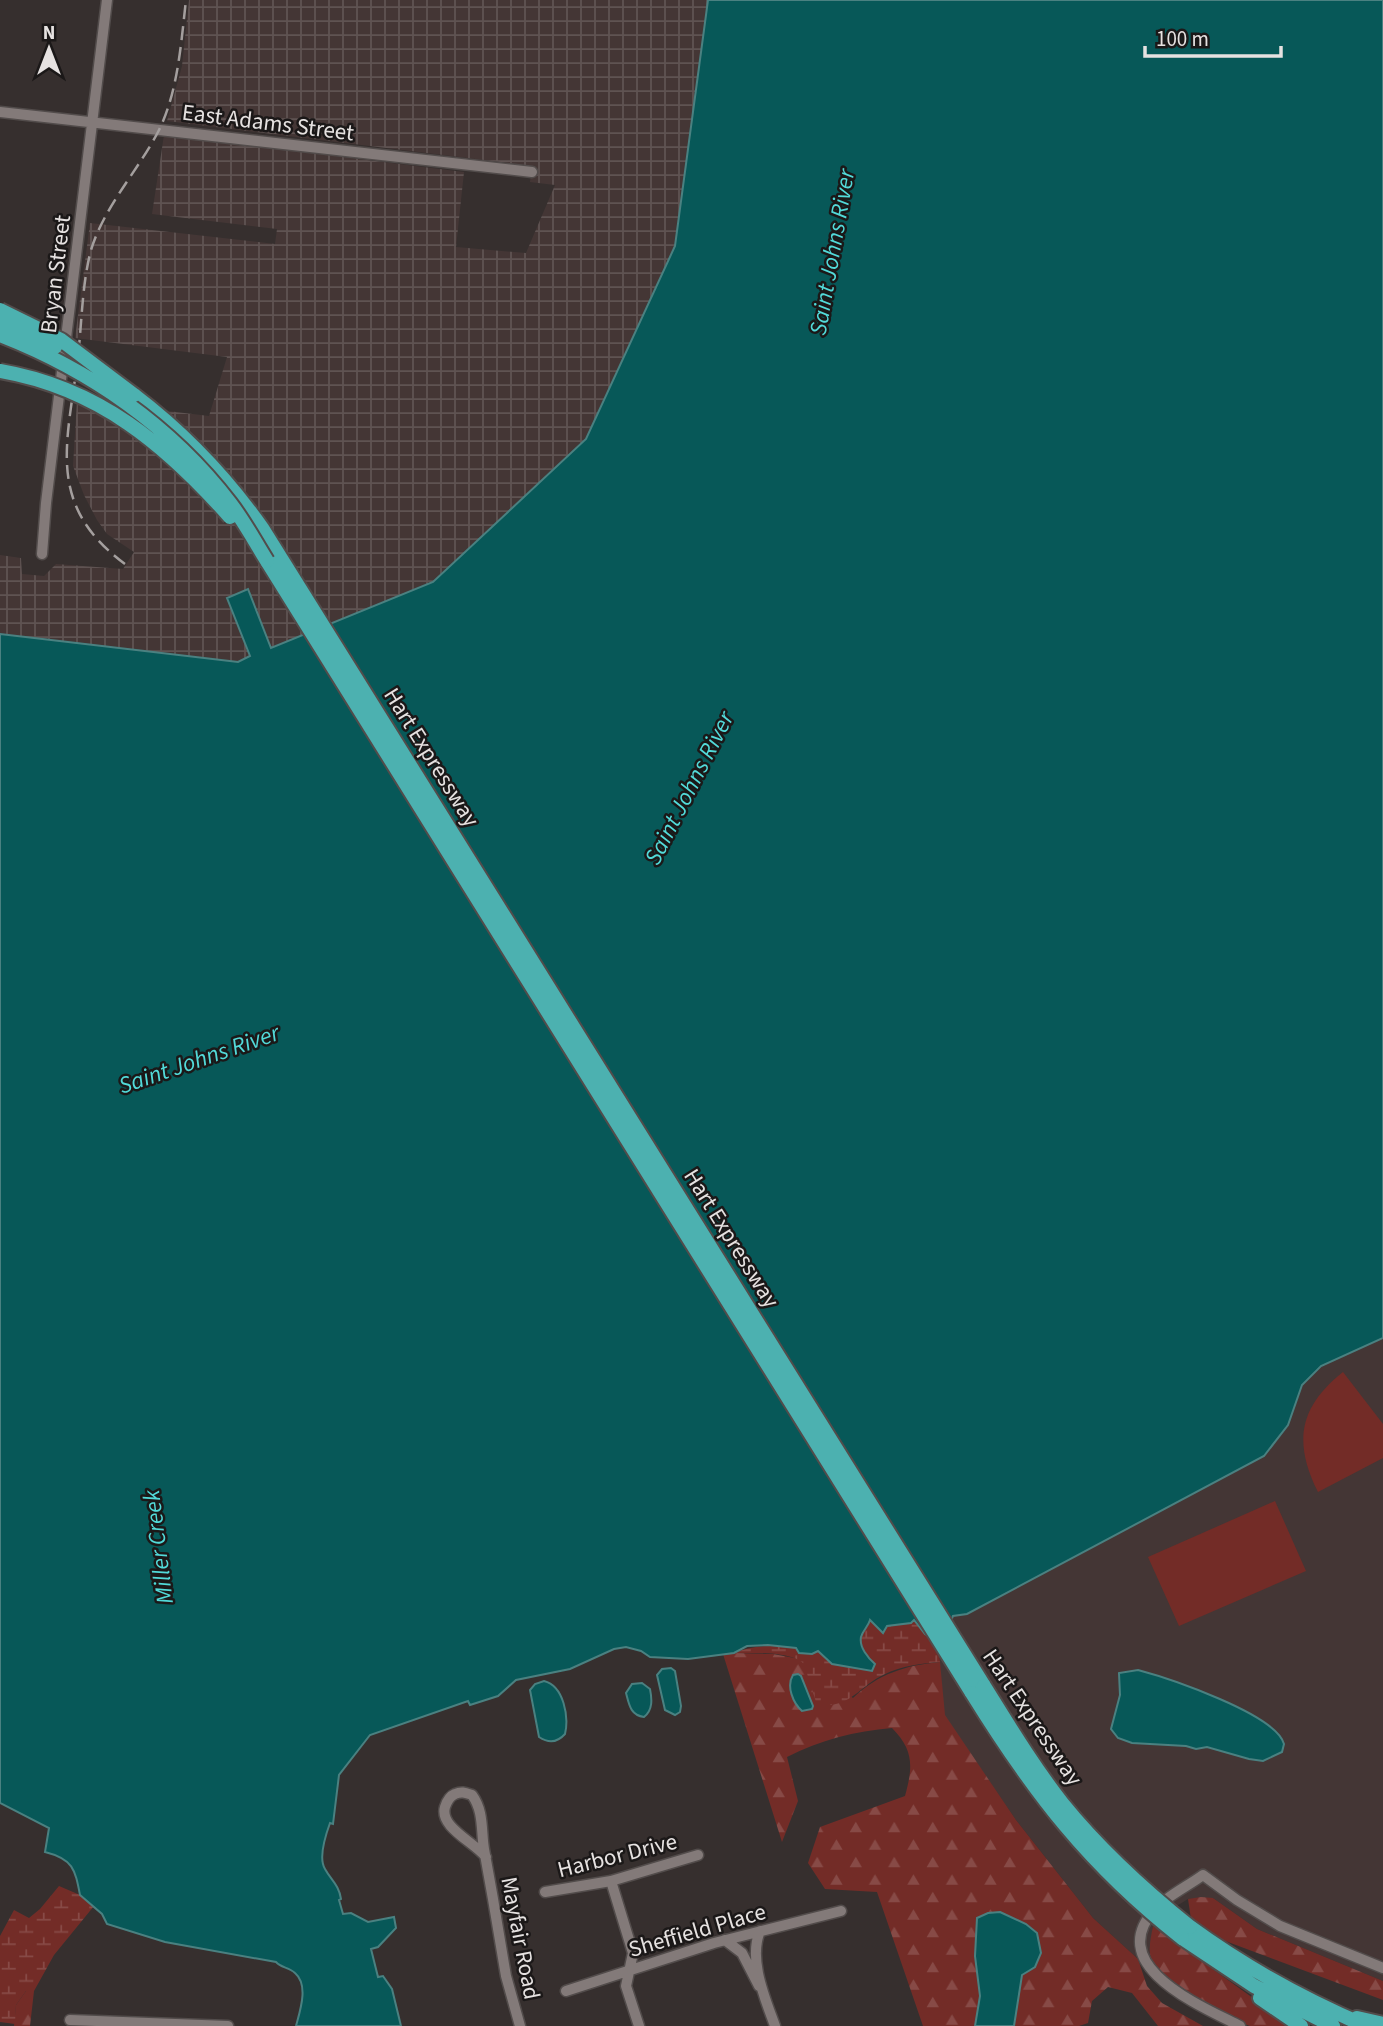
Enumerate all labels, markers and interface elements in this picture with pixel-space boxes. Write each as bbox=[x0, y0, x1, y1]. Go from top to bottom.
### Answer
north arrow bbox=[14, 14, 84, 84]
scale bar bbox=[1145, 14, 1282, 58]
text: N bbox=[43, 20, 55, 47]
text: 100 m bbox=[1156, 24, 1209, 54]
street label: East Adams Street bbox=[180, 96, 356, 149]
water label: Saint Johns River bbox=[801, 164, 865, 338]
street label: Bryan Street bbox=[32, 213, 79, 335]
street label: Hart Expressway bbox=[376, 681, 488, 833]
water label: Saint Johns River bbox=[636, 704, 744, 871]
water label: Saint Johns River bbox=[114, 1015, 286, 1103]
street label: Hart Expressway bbox=[676, 1162, 788, 1314]
water label: Miller Creek bbox=[134, 1487, 183, 1606]
street label: Hart Expressway bbox=[975, 1642, 1091, 1792]
street label: Harbor Drive bbox=[554, 1825, 680, 1886]
street label: Mayfair Road bbox=[492, 1874, 549, 2002]
street label: Sheffield Place bbox=[625, 1895, 770, 1966]

